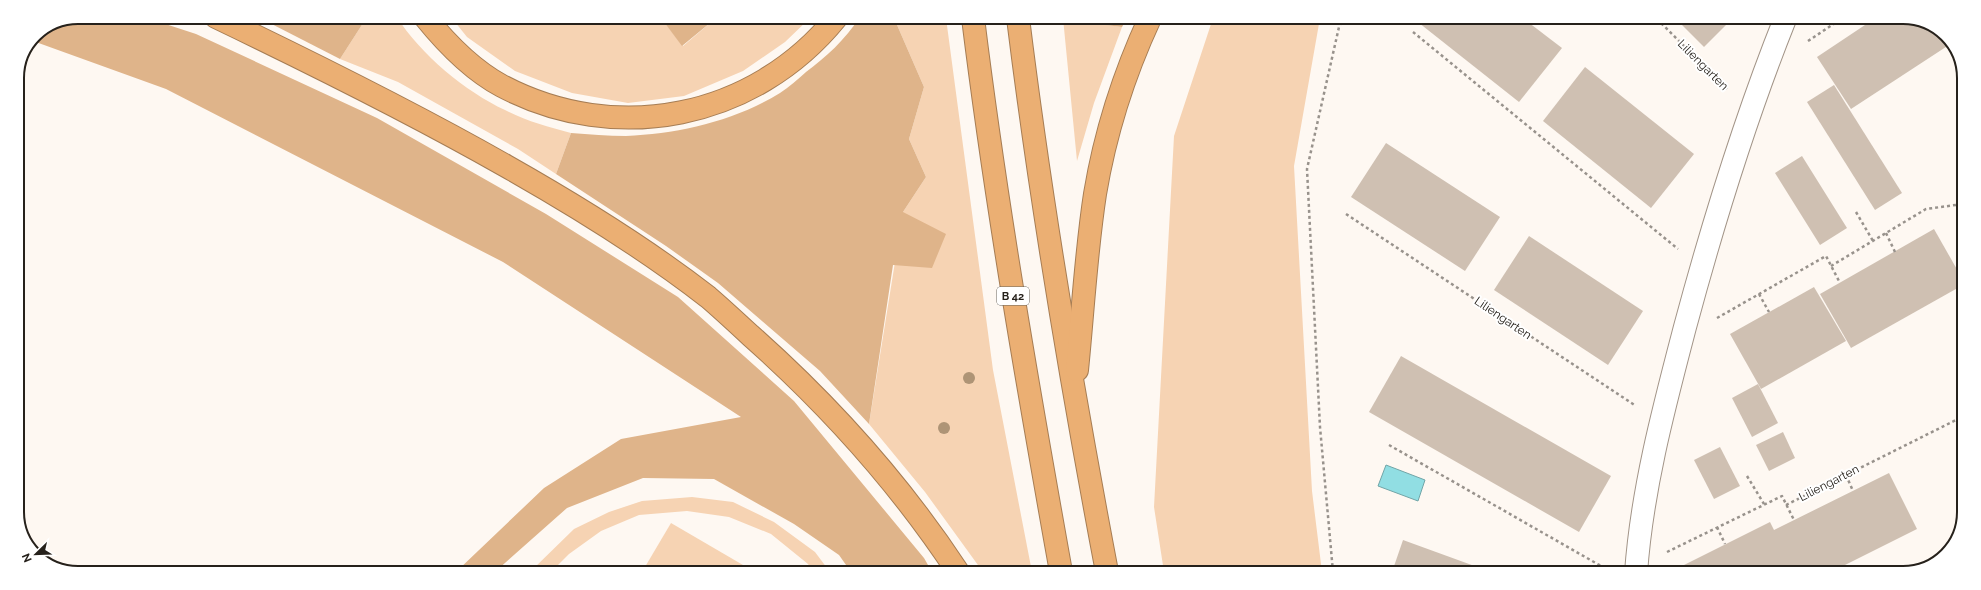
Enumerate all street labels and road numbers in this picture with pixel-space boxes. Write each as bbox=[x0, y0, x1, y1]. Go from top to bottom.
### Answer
street label: Liliengarten bbox=[1675, 37, 1731, 93]
road number: B 42 bbox=[997, 287, 1029, 305]
street label: Liliengarten bbox=[1472, 294, 1534, 342]
street label: Liliengarten bbox=[1797, 462, 1861, 504]

